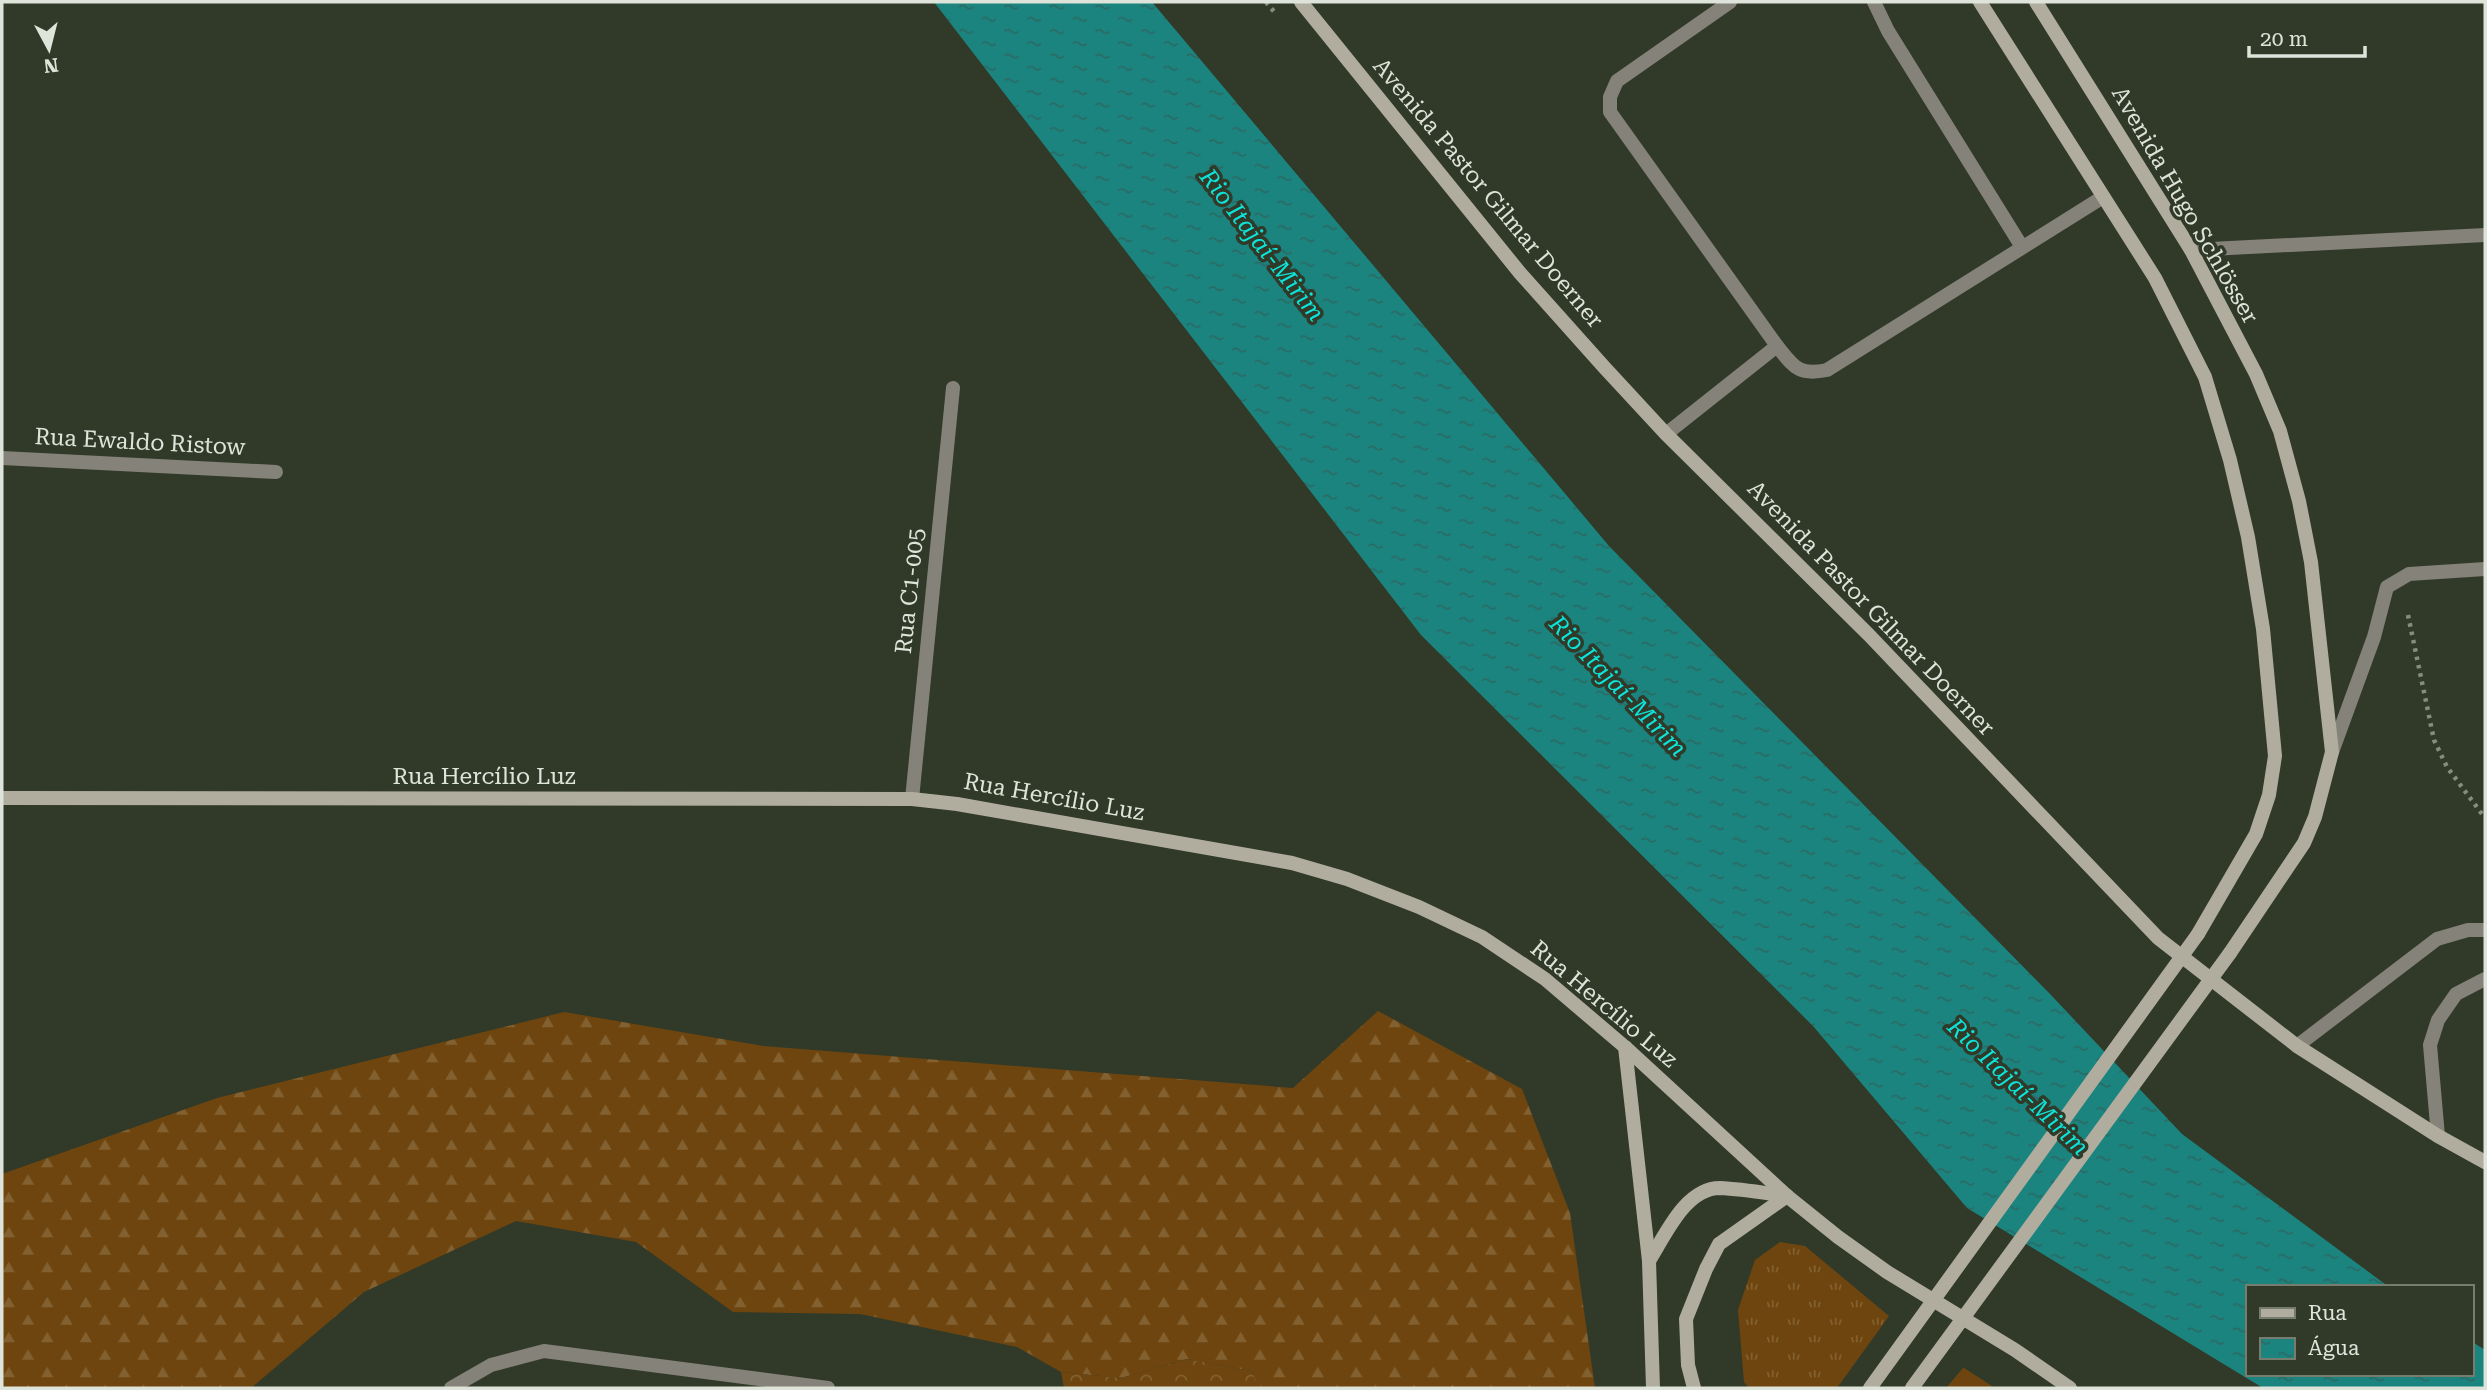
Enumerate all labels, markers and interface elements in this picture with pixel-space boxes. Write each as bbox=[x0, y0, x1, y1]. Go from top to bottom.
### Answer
north arrow bbox=[14, 14, 84, 84]
scale bar bbox=[2249, 14, 2364, 58]
text: 20 m bbox=[2260, 27, 2308, 51]
text: N bbox=[42, 53, 60, 78]
street label: Avenida Pastor Gilmar Doerner bbox=[1367, 53, 1609, 333]
street label: Avenida Hugo Schlösser bbox=[2106, 82, 2264, 328]
water label: Rio Itajaí-Mirim bbox=[1193, 163, 1330, 326]
street label: Rua Ewaldo Ristow bbox=[34, 423, 246, 461]
street label: Avenida Pastor Gilmar Doerner bbox=[1742, 475, 2000, 741]
street label: Rua C1-005 bbox=[890, 527, 930, 655]
water label: Rio Itajaí-Mirim bbox=[1543, 609, 1692, 762]
street label: Rua Hercílio Luz bbox=[393, 763, 576, 790]
street label: Rua Hercílio Luz bbox=[962, 768, 1147, 826]
street label: Rua Hercílio Luz bbox=[1525, 935, 1683, 1073]
water label: Rio Itajaí-Mirim bbox=[1941, 1012, 2094, 1161]
legend bbox=[2246, 1285, 2473, 1376]
text: Rua bbox=[2308, 1301, 2347, 1325]
text: Água bbox=[2308, 1335, 2360, 1360]

